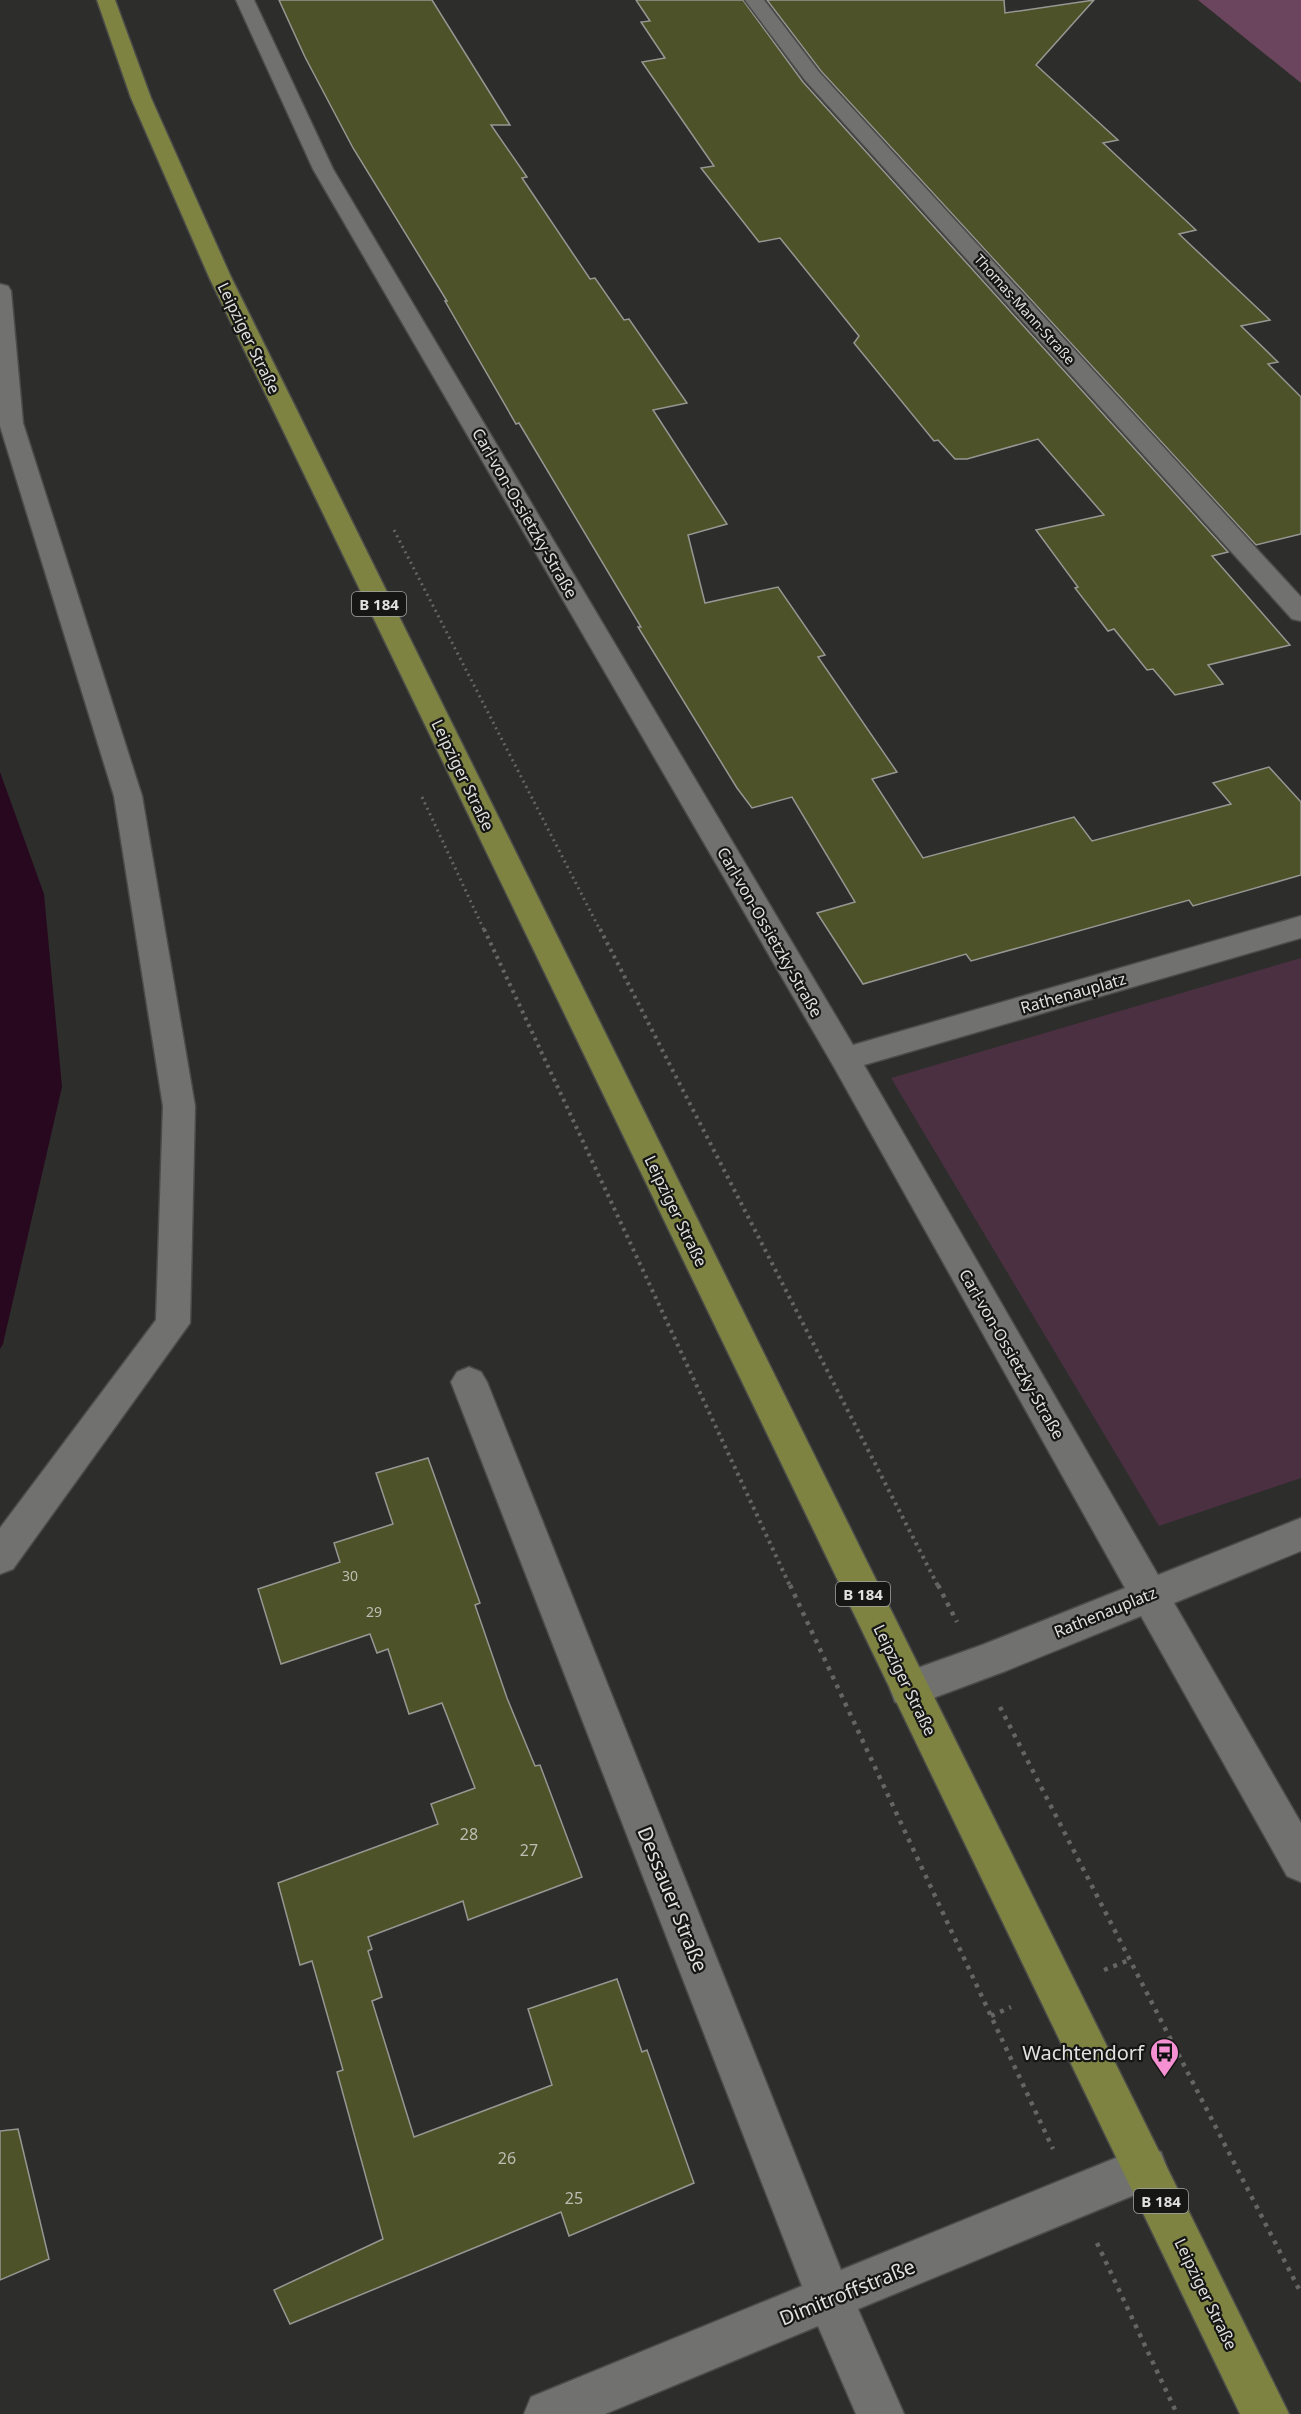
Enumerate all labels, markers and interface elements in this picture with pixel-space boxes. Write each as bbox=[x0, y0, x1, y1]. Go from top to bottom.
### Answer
street label: Thomas-Mann-Straße bbox=[970, 250, 1080, 368]
street label: Leipziger Straße bbox=[212, 279, 286, 397]
street label: Carl-von-Ossietzky-Straße bbox=[467, 424, 583, 602]
road number: B 184 bbox=[352, 592, 406, 616]
street label: Leipziger Straße bbox=[426, 716, 500, 834]
street label: Carl-von-Ossietzky-Straße bbox=[712, 843, 828, 1021]
street label: Rathenauplatz bbox=[1018, 967, 1128, 1019]
street label: Leipziger Straße bbox=[639, 1152, 713, 1270]
street label: Carl-von-Ossietzky-Straße bbox=[954, 1265, 1070, 1443]
house number: 30 bbox=[342, 1566, 358, 1585]
street label: Rathenauplatz bbox=[1051, 1581, 1159, 1643]
road number: B 184 bbox=[836, 1582, 890, 1606]
house number: 29 bbox=[366, 1602, 382, 1621]
street label: Leipziger Straße bbox=[868, 1621, 942, 1739]
street label: Dessauer Straße bbox=[632, 1822, 714, 1976]
house number: 28 bbox=[460, 1823, 478, 1845]
house number: 27 bbox=[520, 1839, 538, 1861]
bus stop icon: Wachtendorf bbox=[1149, 2036, 1181, 2078]
place label: Wachtendorf bbox=[1022, 2039, 1145, 2066]
house number: 26 bbox=[498, 2147, 516, 2169]
house number: 25 bbox=[565, 2187, 583, 2209]
road number: B 184 bbox=[1134, 2189, 1188, 2213]
street label: Leipziger Straße bbox=[1169, 2235, 1243, 2353]
street label: Dimitroffstraße bbox=[775, 2252, 919, 2332]

